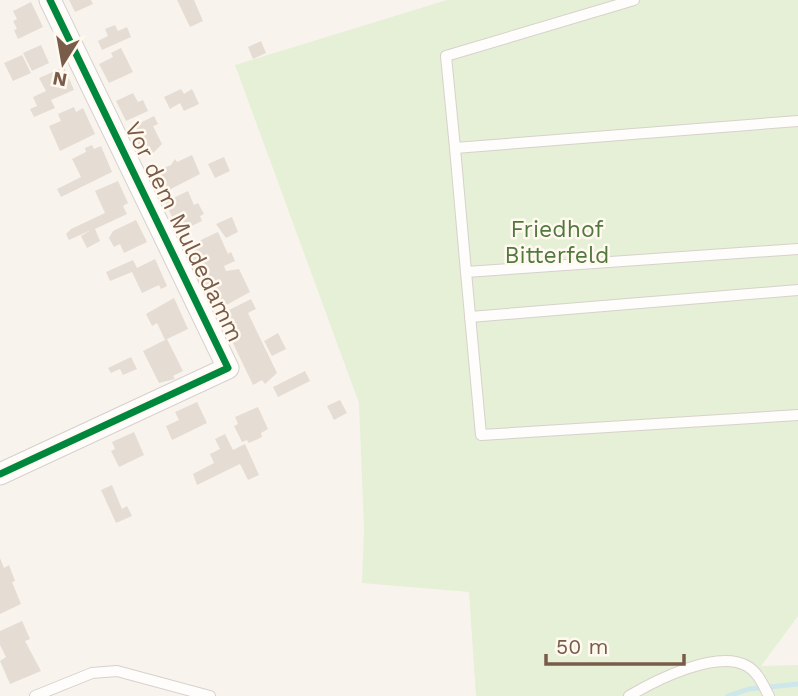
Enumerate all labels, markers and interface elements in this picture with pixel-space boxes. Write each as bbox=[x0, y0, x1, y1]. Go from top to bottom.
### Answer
north arrow bbox=[28, 28, 98, 98]
text: N bbox=[51, 67, 69, 92]
street label: Vor dem Muldedamm bbox=[119, 118, 249, 346]
park label: Friedhof Bitterfeld bbox=[504, 216, 610, 269]
scale bar bbox=[546, 622, 684, 666]
text: 50 m bbox=[556, 634, 608, 659]

